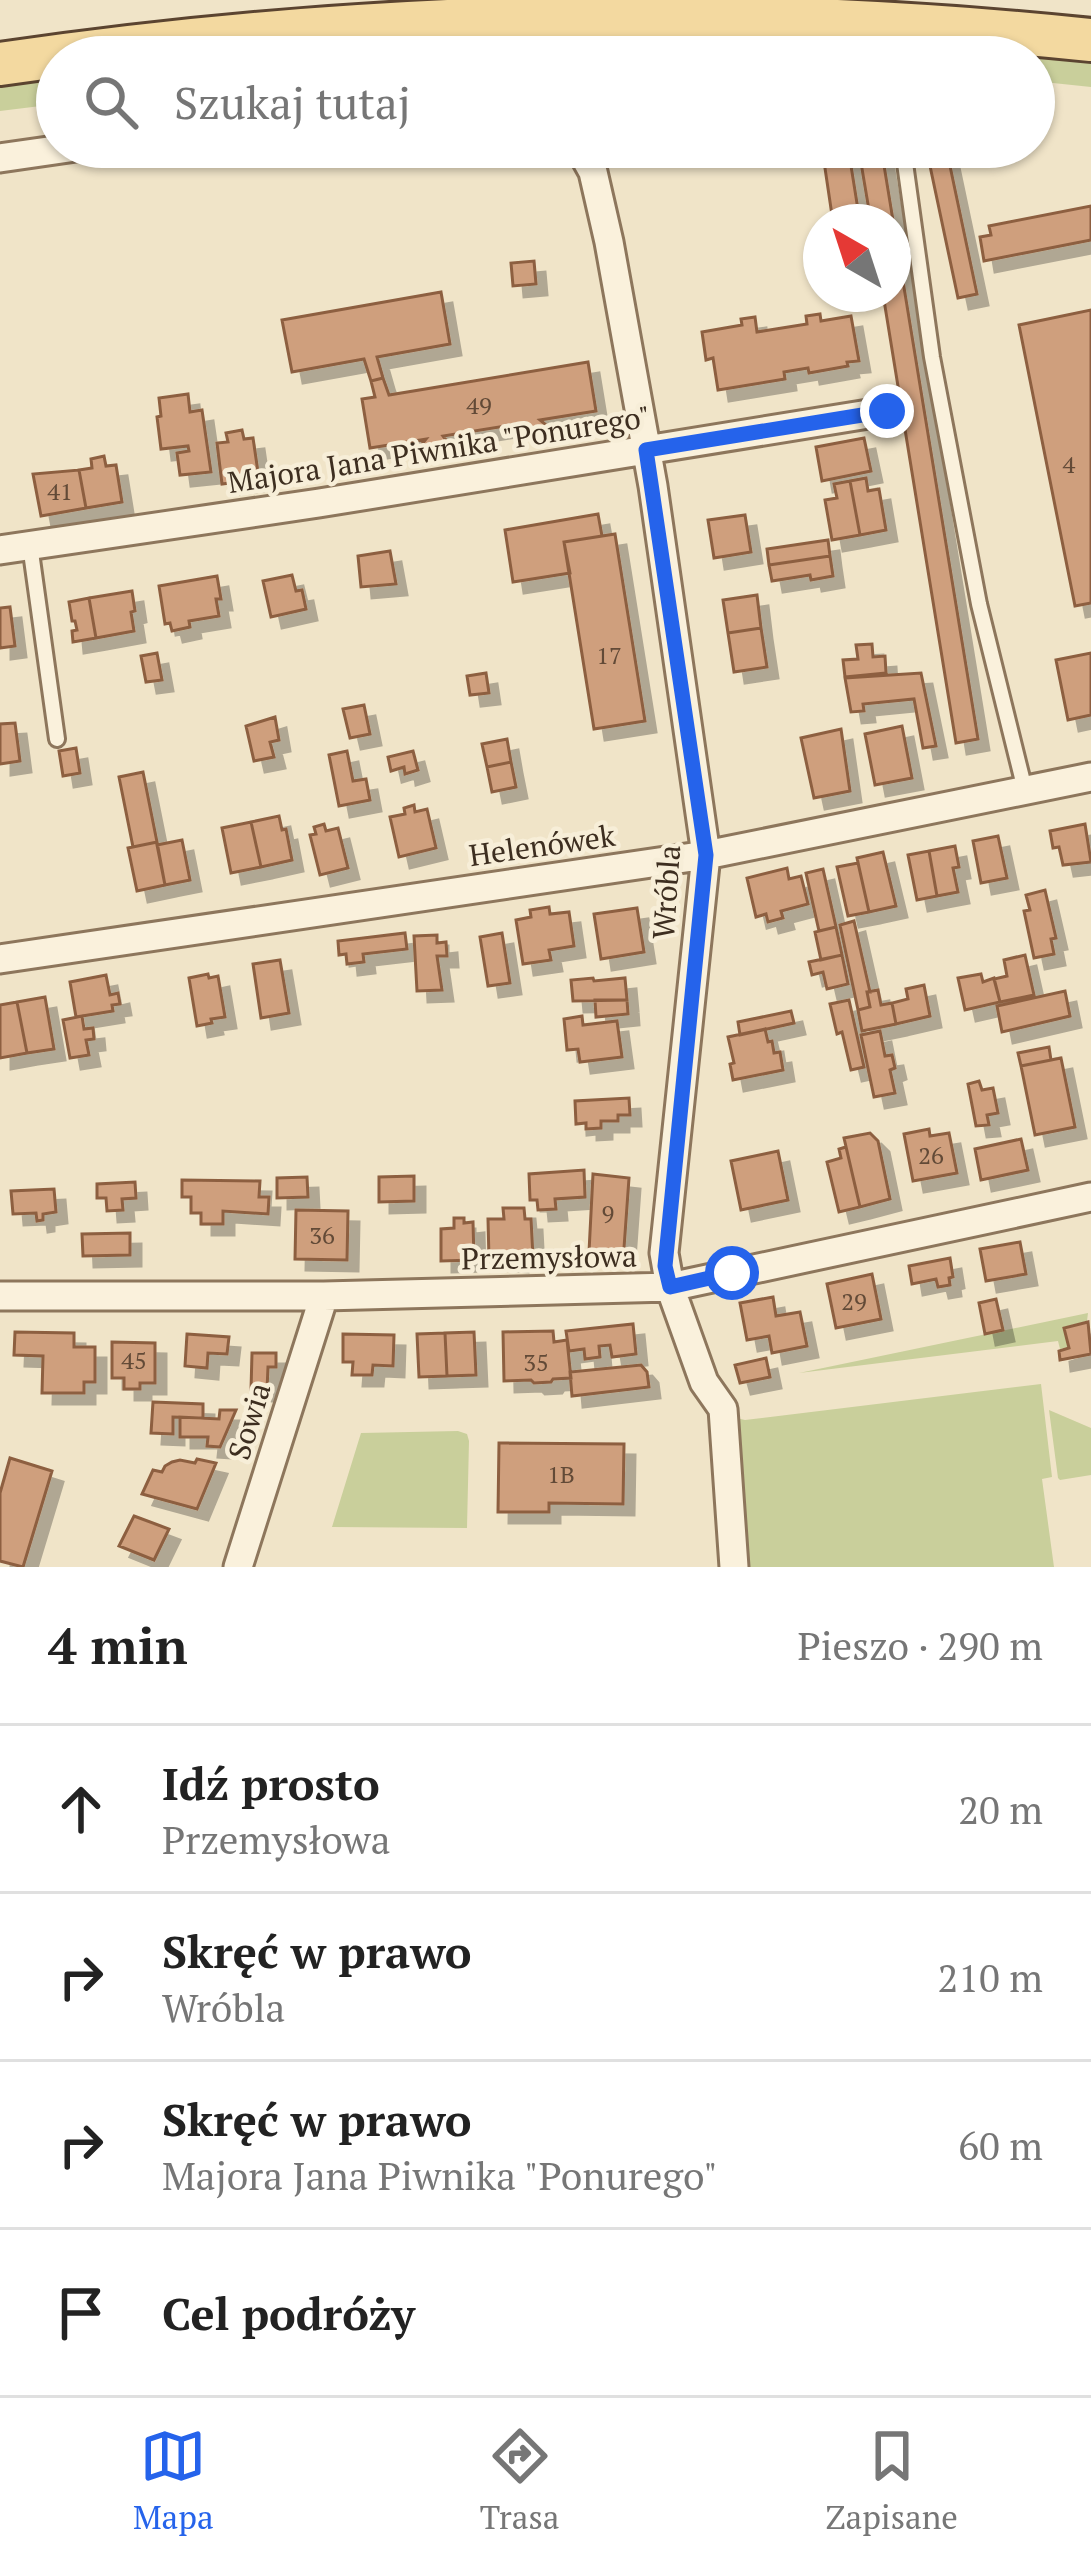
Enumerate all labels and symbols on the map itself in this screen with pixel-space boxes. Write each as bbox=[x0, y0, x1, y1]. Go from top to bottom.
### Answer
north arrow bbox=[803, 204, 911, 312]
route end bbox=[860, 384, 914, 438]
house number: 49 bbox=[466, 389, 492, 421]
street label: Majora Jana Piwnika "Ponurego" bbox=[225, 396, 653, 502]
house number: 4 bbox=[1063, 448, 1076, 480]
house number: 41 bbox=[47, 475, 73, 507]
house number: 17 bbox=[596, 639, 622, 671]
street label: Helenówek bbox=[466, 815, 618, 875]
street label: Wróbla bbox=[643, 843, 689, 941]
house number: 26 bbox=[918, 1139, 944, 1171]
house number: 9 bbox=[602, 1197, 614, 1229]
house number: 36 bbox=[309, 1219, 335, 1251]
street label: Przemysłowa bbox=[461, 1235, 637, 1279]
route start bbox=[705, 1246, 759, 1300]
house number: 29 bbox=[841, 1285, 867, 1317]
house number: 45 bbox=[121, 1344, 147, 1376]
house number: 35 bbox=[523, 1346, 549, 1378]
street label: Sowia bbox=[218, 1378, 280, 1464]
house number: 1B bbox=[547, 1458, 575, 1490]

